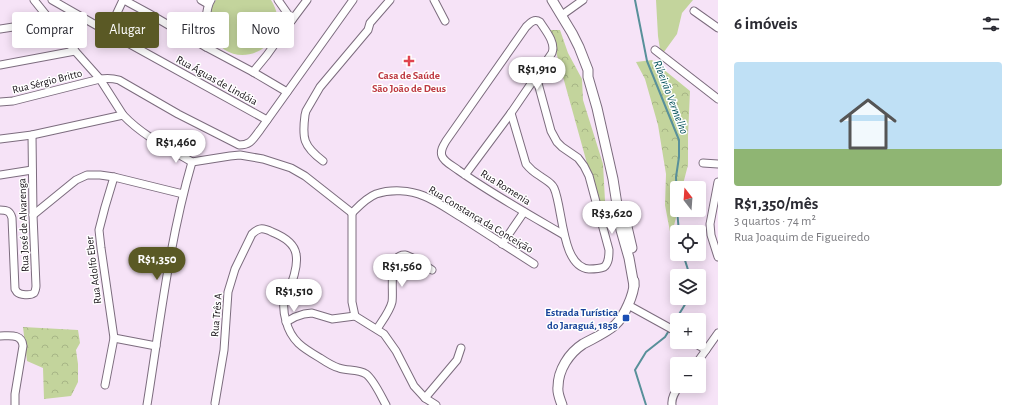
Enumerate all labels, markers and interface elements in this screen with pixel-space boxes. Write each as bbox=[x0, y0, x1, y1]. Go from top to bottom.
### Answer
chip: Comprar bbox=[12, 12, 87, 48]
chip: Alugar bbox=[95, 12, 159, 48]
chip: Filtros bbox=[167, 12, 229, 48]
chip: Novo bbox=[237, 12, 294, 48]
icon: filters bbox=[980, 13, 1002, 35]
text: 6 imóveis bbox=[734, 15, 797, 32]
street label: Rua Águas de Lindóia bbox=[174, 53, 260, 107]
marker: Casa de Saúde São João de Deus bbox=[403, 55, 415, 67]
pin: R$1,910 bbox=[500, 57, 574, 91]
water label: Ribeirão Vermelho bbox=[651, 58, 691, 136]
text: R$1,910 bbox=[518, 63, 556, 76]
street label: Rua Sérgio Britto bbox=[11, 67, 83, 95]
place label: Casa de Saúde São João de Deus bbox=[372, 70, 446, 94]
icon: home bbox=[832, 88, 904, 160]
pin: R$1,460 bbox=[139, 130, 213, 164]
text: R$1,460 bbox=[156, 136, 196, 149]
street label: Rua Romenia bbox=[479, 168, 533, 207]
street label: Rua José de Alvarenga bbox=[16, 178, 31, 272]
north arrow bbox=[670, 181, 706, 217]
map controls bbox=[670, 181, 706, 393]
street label: Rua Constança da Conceição bbox=[427, 184, 535, 255]
text: R$1,350/mês bbox=[734, 195, 818, 212]
pin: R$3,620 bbox=[575, 201, 649, 235]
text: R$3,620 bbox=[591, 207, 633, 220]
text: 3 quartos · 74 m² bbox=[734, 215, 816, 228]
button: locate bbox=[670, 225, 706, 261]
text: Rua Joaquim de Figueiredo bbox=[734, 231, 870, 244]
street label: Rua Adolfo Eber bbox=[84, 235, 103, 305]
pin: R$1,350 bbox=[120, 247, 194, 281]
text: R$1,350 bbox=[137, 253, 177, 266]
pin: R$1,560 bbox=[365, 254, 439, 288]
text: R$1,560 bbox=[382, 260, 422, 273]
button: layers bbox=[670, 269, 706, 305]
pin: R$1,510 bbox=[257, 279, 331, 313]
text: R$1,510 bbox=[275, 285, 313, 298]
street label: Rua Três A bbox=[209, 292, 224, 337]
place label: Estrada Turística do Jaraguá, 1858 bbox=[545, 307, 619, 331]
marker: Estrada Turística do Jaraguá, 1858 bbox=[621, 313, 631, 323]
button: + bbox=[670, 313, 706, 349]
button: − bbox=[670, 357, 706, 393]

